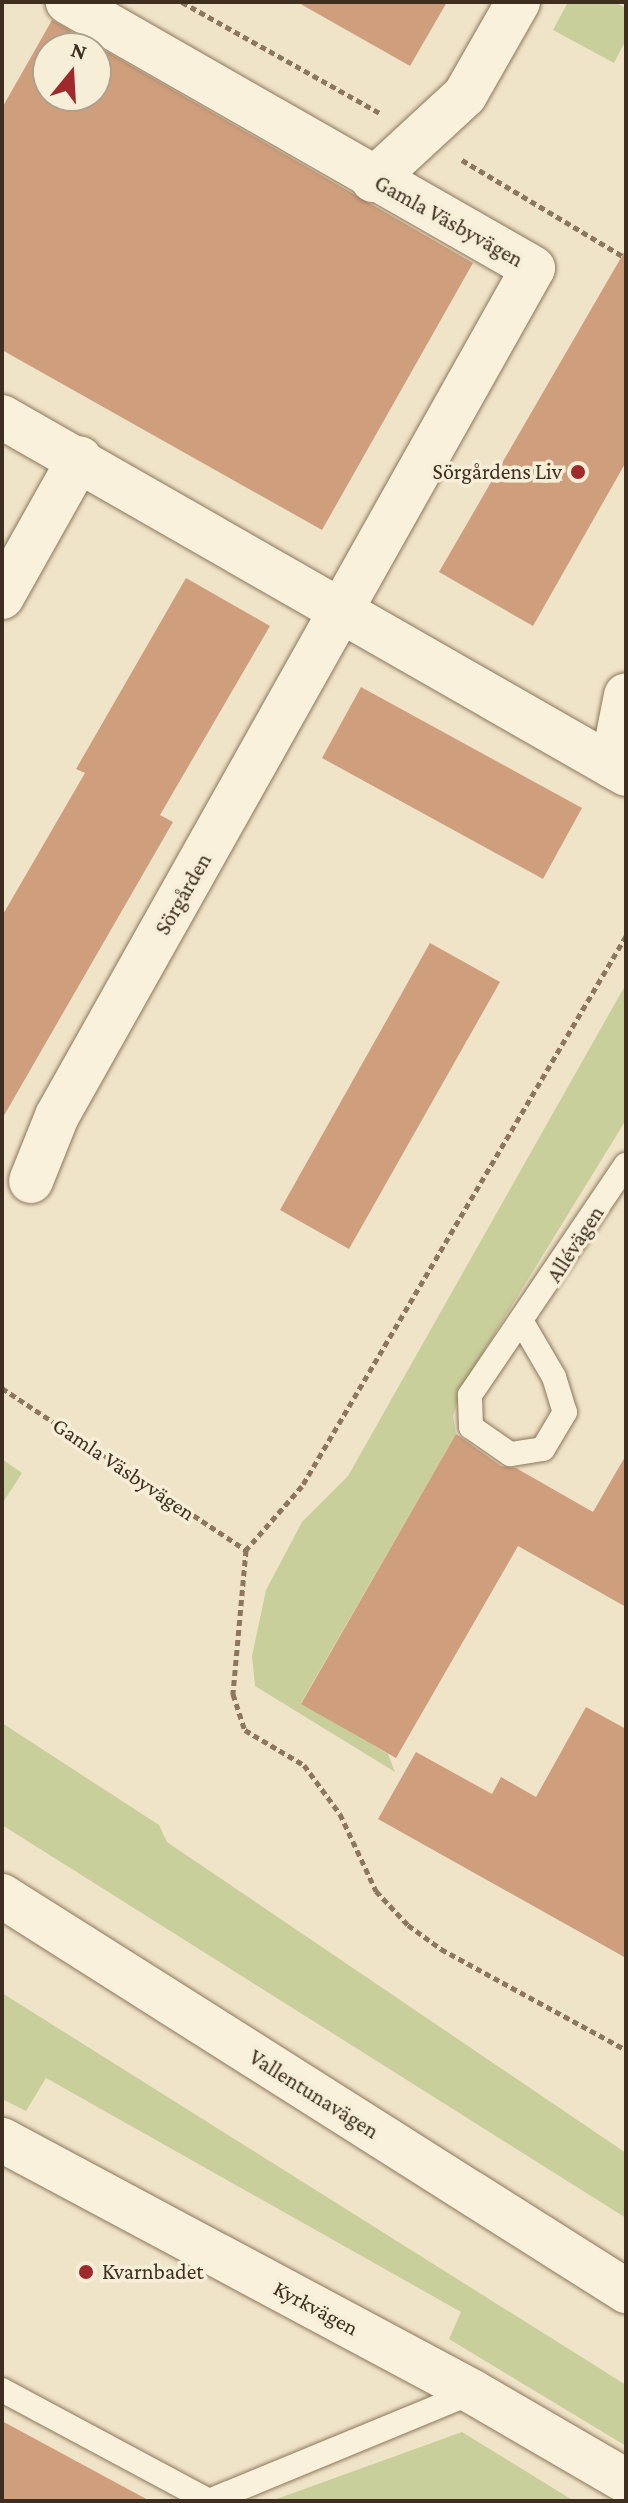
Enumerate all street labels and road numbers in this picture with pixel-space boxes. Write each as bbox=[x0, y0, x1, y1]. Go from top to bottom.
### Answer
street label: Gamla Väsbyvägen bbox=[370, 169, 528, 273]
street label: Sörgården bbox=[149, 849, 217, 939]
street label: Allévägen bbox=[541, 1201, 609, 1287]
street label: Gamla Väsbyvägen bbox=[48, 1412, 200, 1526]
street label: Vallentunavägen bbox=[244, 2044, 384, 2144]
street label: Kyrkvägen bbox=[269, 2275, 363, 2341]

